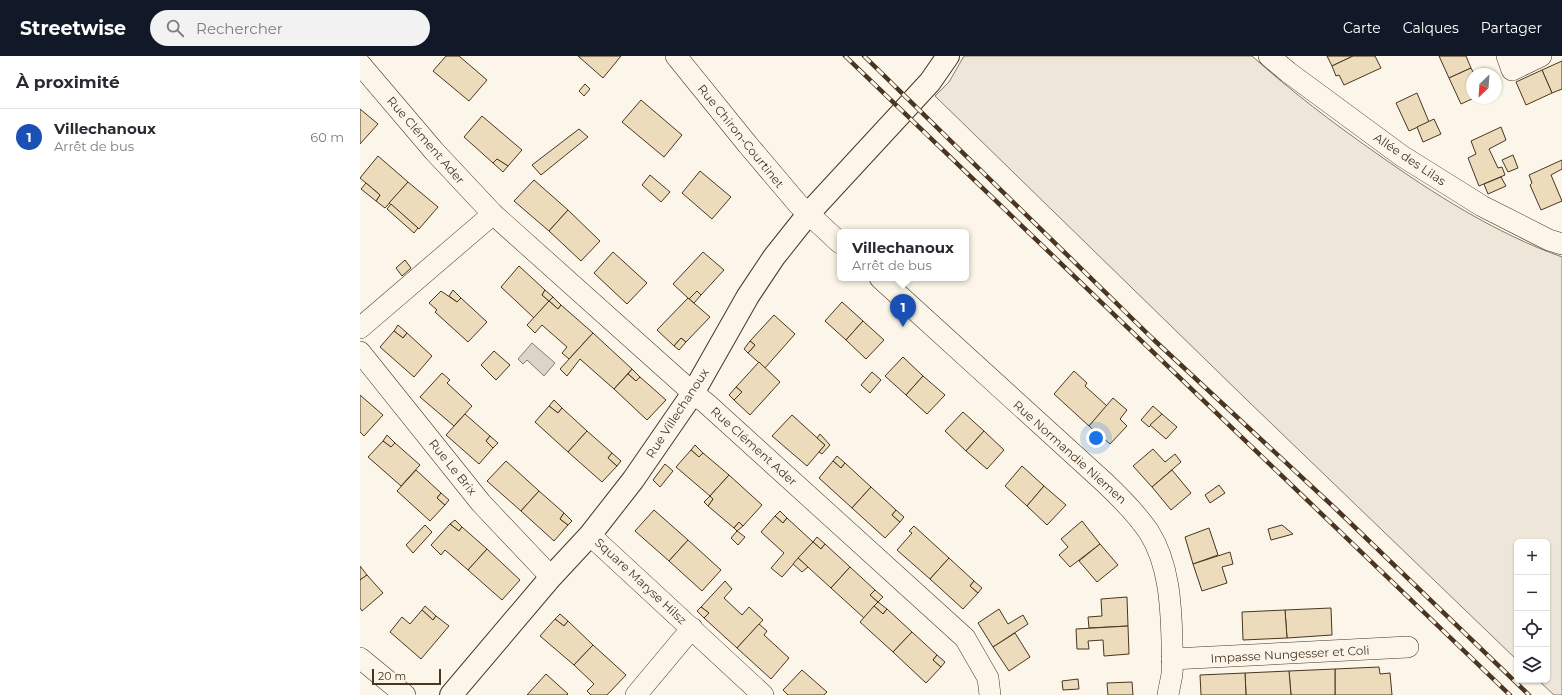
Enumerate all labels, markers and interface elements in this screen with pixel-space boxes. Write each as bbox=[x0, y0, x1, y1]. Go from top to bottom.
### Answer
search box bbox=[150, 10, 430, 46]
text: Streetwise bbox=[20, 17, 126, 40]
icon: search bbox=[164, 17, 186, 39]
text: Rechercher bbox=[196, 19, 283, 38]
text: Carte bbox=[1343, 19, 1381, 37]
text: Calques bbox=[1403, 19, 1459, 37]
text: Partager bbox=[1481, 19, 1542, 37]
north arrow bbox=[1466, 68, 1502, 104]
text: À proximité bbox=[16, 72, 120, 92]
street label: Rue Chiron-Courtinet bbox=[695, 81, 788, 191]
street label: Rue Clément Ader bbox=[384, 93, 468, 187]
text: Villechanoux bbox=[54, 119, 156, 138]
text: 1 bbox=[26, 129, 32, 145]
text: 60 m bbox=[310, 129, 344, 145]
street label: Allée des Lilas bbox=[1371, 129, 1449, 189]
text: Arrêt de bus bbox=[54, 138, 134, 154]
popup bbox=[837, 229, 969, 281]
text: Villechanoux bbox=[852, 238, 954, 257]
text: Arrêt de bus bbox=[852, 257, 932, 273]
pin: 1 bbox=[890, 294, 916, 327]
street label: Rue Villechanoux bbox=[642, 365, 712, 461]
street label: Rue Normandie Niemen bbox=[1010, 397, 1130, 507]
street label: Rue Clément Ader bbox=[708, 403, 800, 489]
your location bbox=[1086, 428, 1106, 448]
street label: Rue Le Brix bbox=[426, 436, 481, 499]
street label: Square Maryse Hilsz bbox=[592, 535, 690, 627]
map controls bbox=[1514, 539, 1550, 683]
button: + bbox=[1514, 539, 1550, 575]
button: − bbox=[1514, 575, 1550, 611]
button: locate bbox=[1514, 611, 1550, 647]
street label: Impasse Nungesser et Coli bbox=[1210, 642, 1370, 666]
button: layers bbox=[1514, 647, 1550, 683]
scale bar bbox=[372, 667, 441, 686]
text: 20 m bbox=[378, 669, 406, 683]

